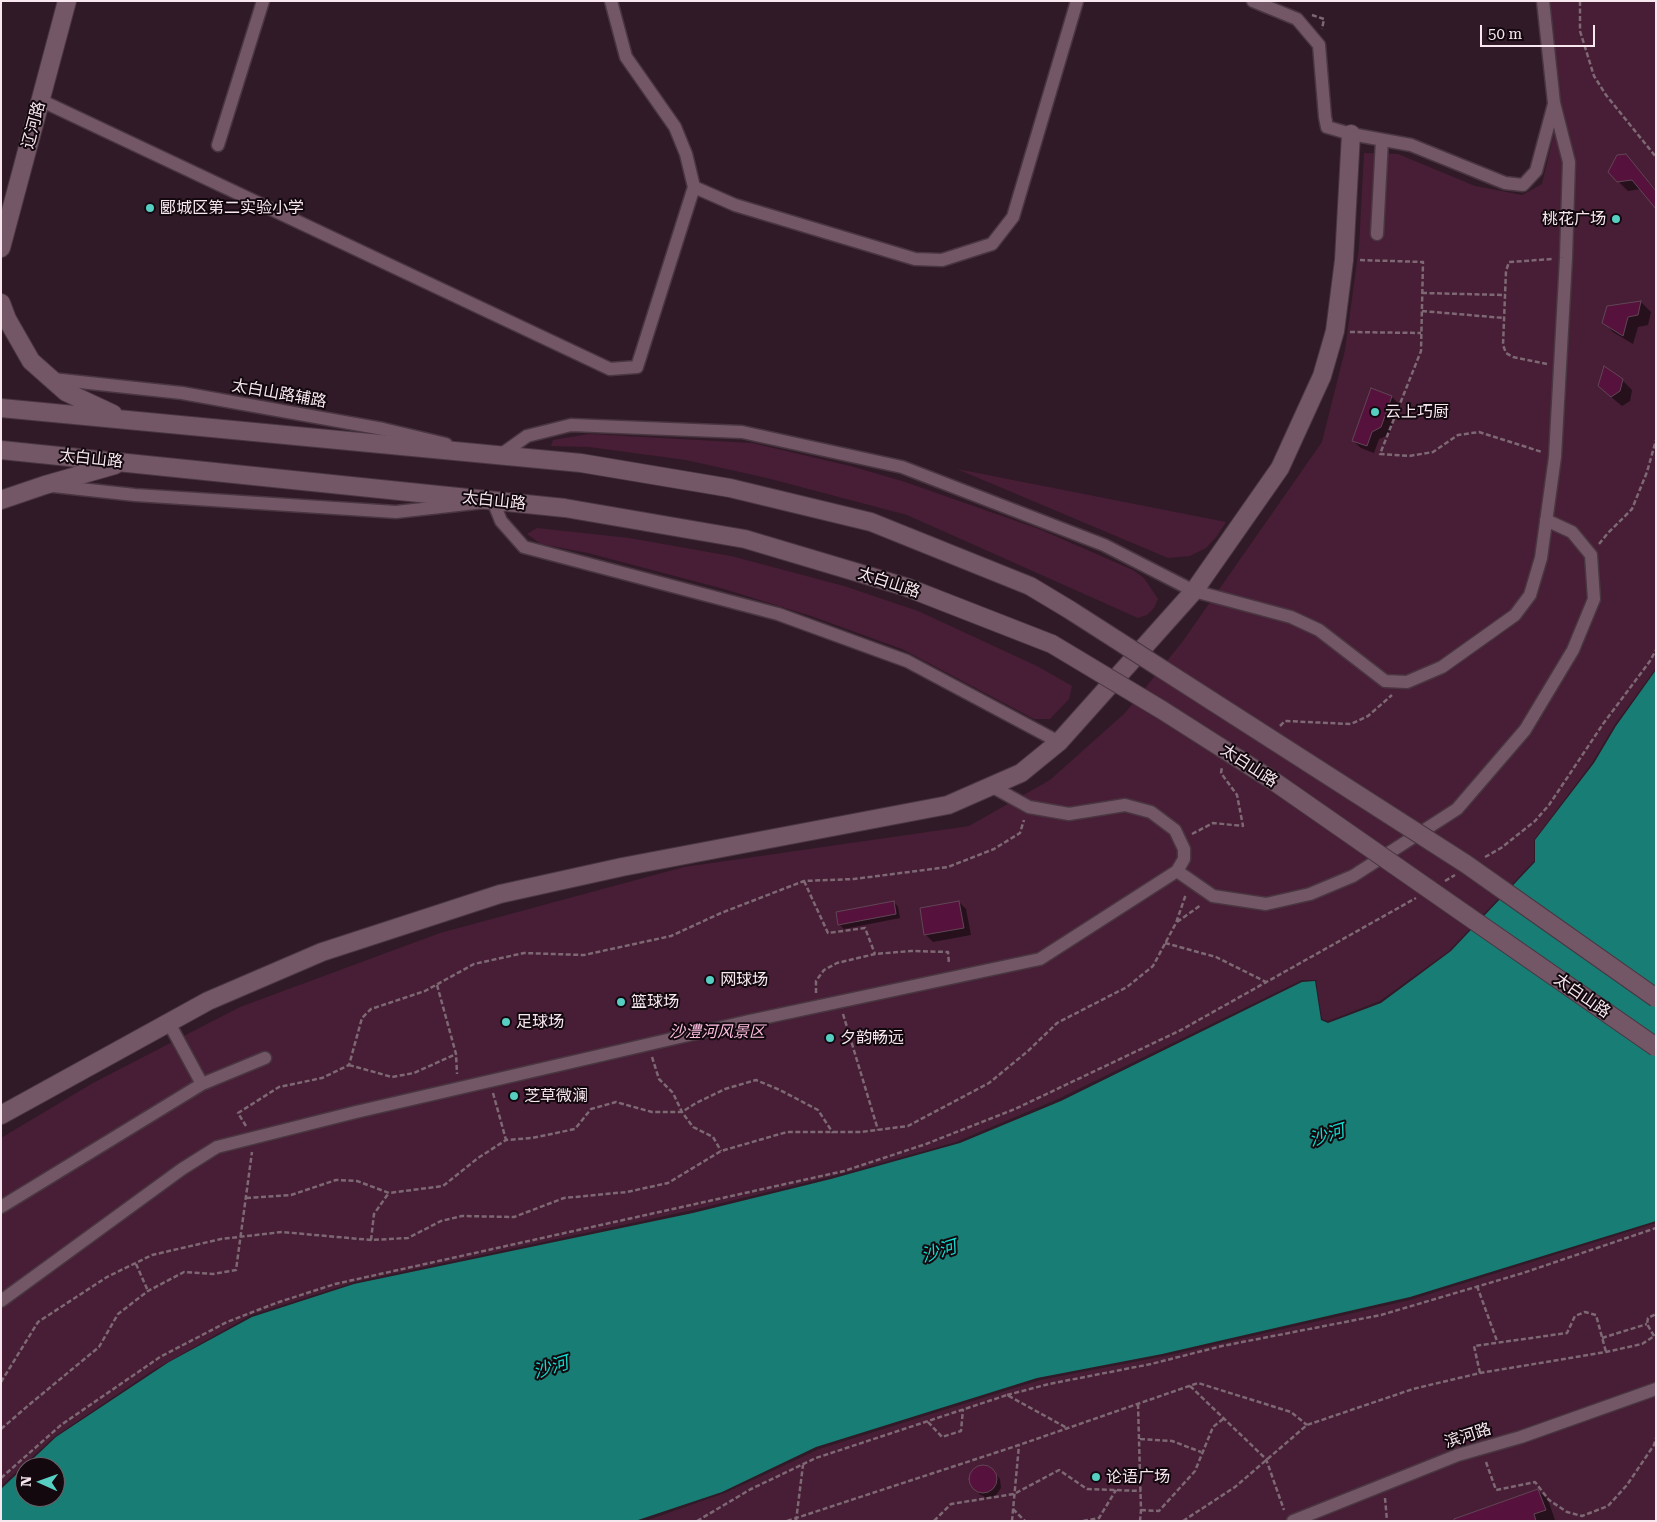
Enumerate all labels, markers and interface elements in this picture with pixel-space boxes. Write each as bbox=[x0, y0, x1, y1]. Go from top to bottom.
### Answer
scale bar bbox=[1482, 15, 1597, 47]
text: 50 m bbox=[1488, 25, 1522, 43]
street label: 辽河路 bbox=[19, 99, 49, 151]
place label: 郾城区第二实验小学 bbox=[160, 198, 304, 218]
marker: 郾城区第二实验小学 bbox=[144, 202, 156, 214]
place label: 桃花广场 bbox=[1542, 209, 1606, 229]
marker: 桃花广场 bbox=[1610, 213, 1622, 225]
street label: 太白山路辅路 bbox=[230, 376, 328, 412]
place label: 云上巧厨 bbox=[1385, 402, 1449, 422]
marker: 云上巧厨 bbox=[1369, 406, 1381, 418]
street label: 太白山路 bbox=[58, 446, 124, 472]
street label: 太白山路 bbox=[461, 488, 527, 514]
street label: 太白山路 bbox=[856, 564, 922, 602]
street label: 太白山路 bbox=[1217, 741, 1281, 791]
place label: 网球场 bbox=[720, 970, 768, 990]
street label: 太白山路 bbox=[1550, 970, 1614, 1022]
marker: 网球场 bbox=[704, 974, 716, 986]
place label: 篮球场 bbox=[631, 992, 679, 1012]
marker: 篮球场 bbox=[615, 996, 627, 1008]
place label: 足球场 bbox=[516, 1012, 564, 1032]
marker: 足球场 bbox=[500, 1016, 512, 1028]
park label: 沙澧河风景区 bbox=[669, 1022, 765, 1042]
place label: 夕韵畅远 bbox=[840, 1028, 904, 1048]
marker: 夕韵畅远 bbox=[824, 1032, 836, 1044]
place label: 芝草微澜 bbox=[524, 1086, 588, 1106]
marker: 芝草微澜 bbox=[508, 1090, 520, 1102]
water label: 沙河 bbox=[1307, 1120, 1347, 1152]
water label: 沙河 bbox=[919, 1236, 959, 1268]
water label: 沙河 bbox=[531, 1352, 571, 1384]
street label: 滨河路 bbox=[1442, 1419, 1494, 1453]
north arrow bbox=[15, 1457, 65, 1507]
place label: 论语广场 bbox=[1106, 1467, 1170, 1487]
marker: 论语广场 bbox=[1090, 1471, 1102, 1483]
text: N bbox=[18, 1476, 34, 1487]

